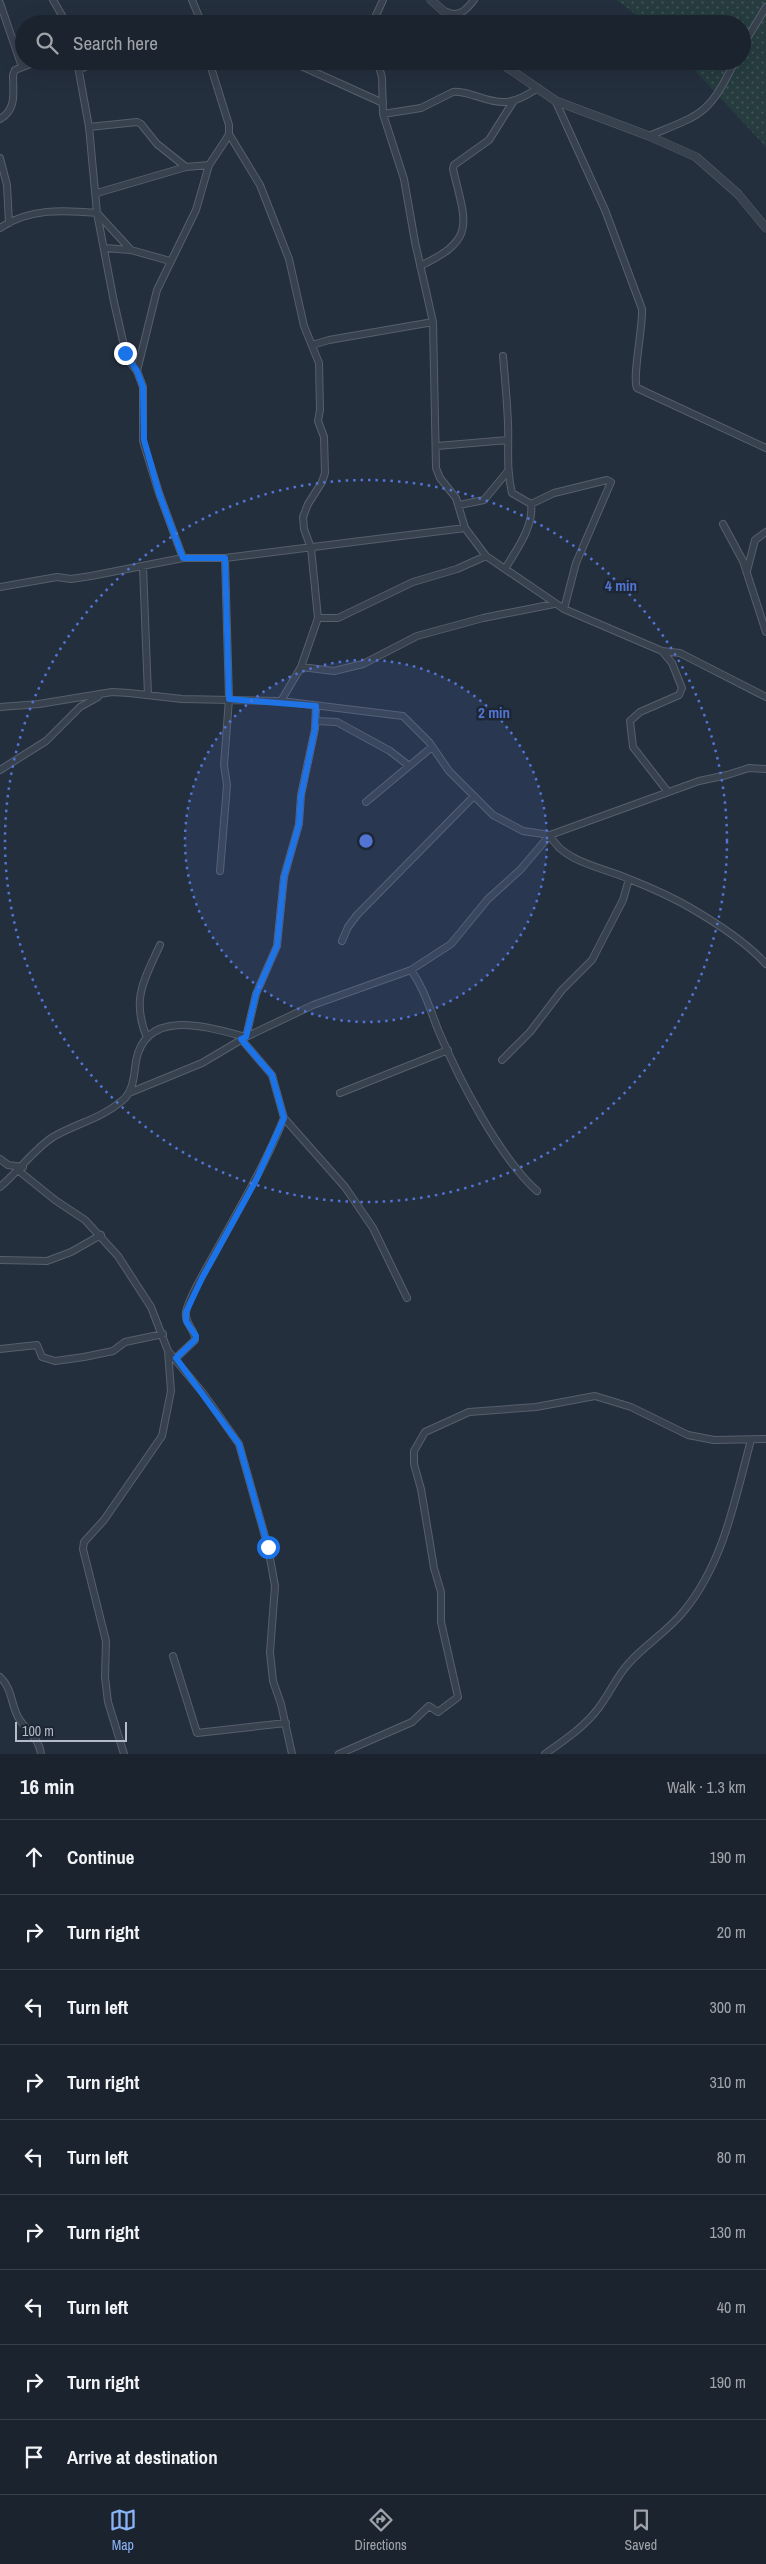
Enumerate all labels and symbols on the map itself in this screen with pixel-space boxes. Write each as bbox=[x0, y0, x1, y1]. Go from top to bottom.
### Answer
route end bbox=[114, 342, 137, 365]
text: 4 min bbox=[605, 575, 637, 596]
text: 2 min bbox=[478, 702, 510, 723]
centre of rings bbox=[357, 832, 375, 850]
route start bbox=[257, 1536, 280, 1559]
scale bar bbox=[15, 1719, 128, 1742]

